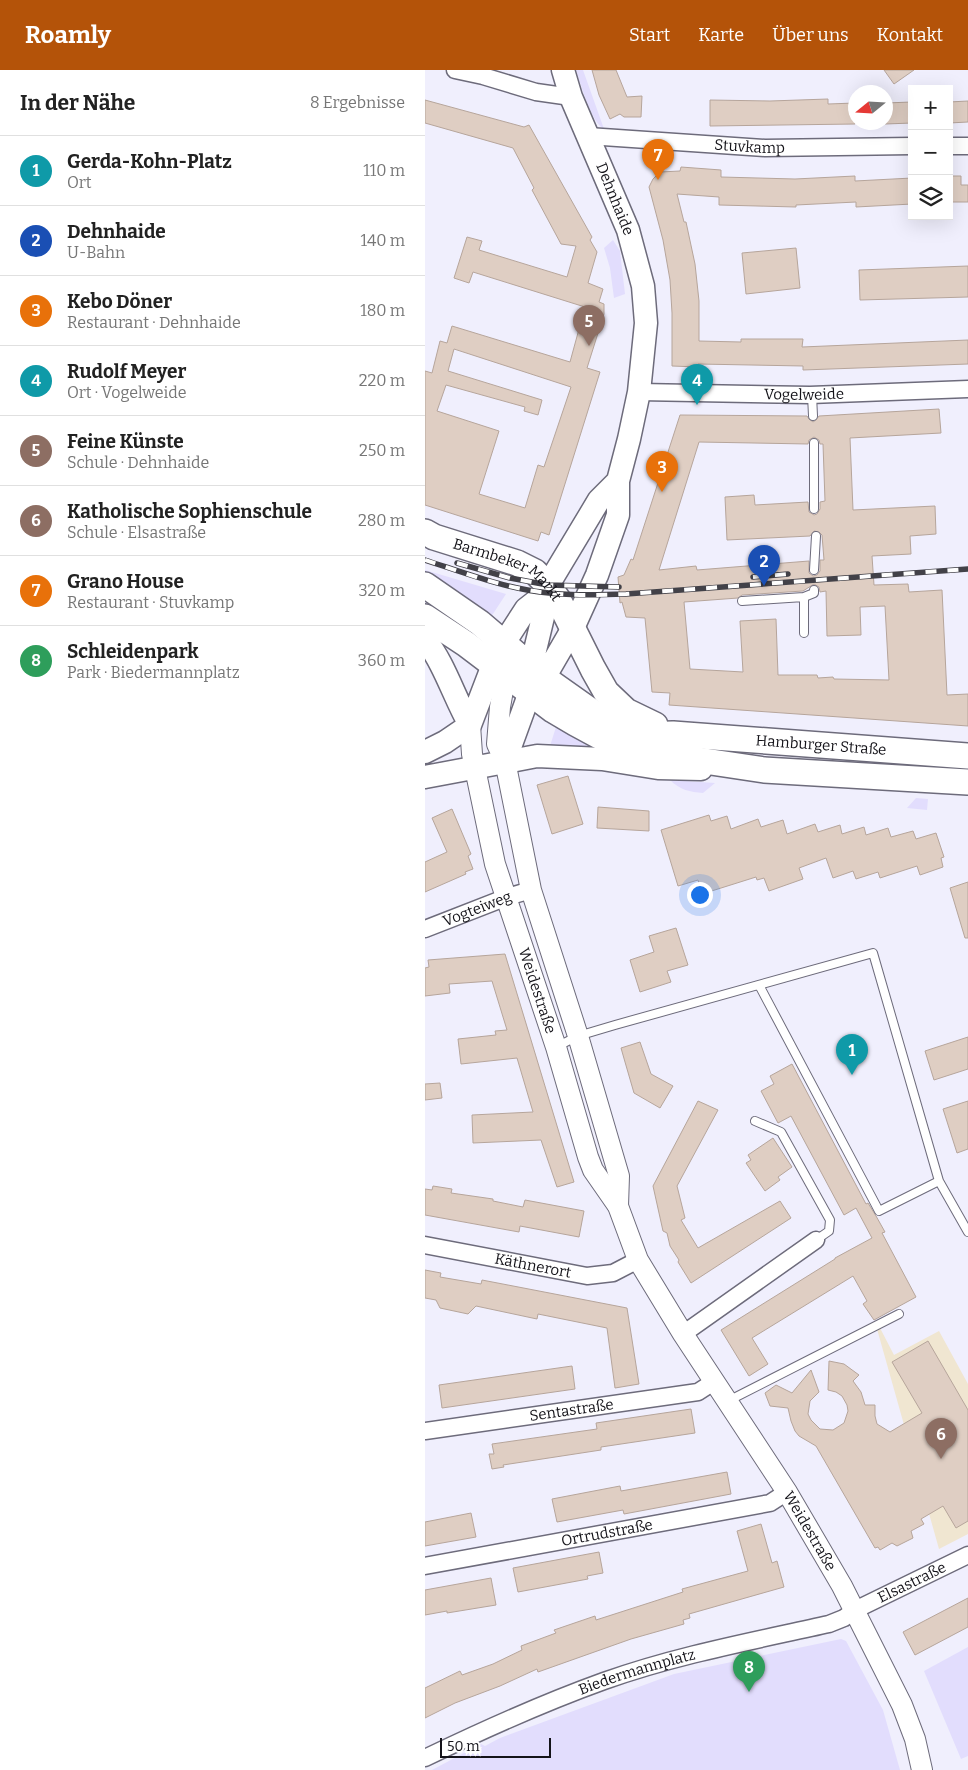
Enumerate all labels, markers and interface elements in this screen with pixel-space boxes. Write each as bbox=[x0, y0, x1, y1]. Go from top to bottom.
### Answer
text: Roamly bbox=[25, 21, 111, 49]
text: Start bbox=[629, 24, 670, 46]
text: Karte bbox=[698, 24, 744, 46]
text: Über uns bbox=[772, 24, 849, 46]
text: Kontakt bbox=[877, 24, 943, 46]
north arrow bbox=[848, 85, 893, 130]
map controls bbox=[908, 85, 953, 220]
button: + bbox=[908, 85, 953, 130]
text: In der Nähe bbox=[20, 90, 135, 116]
text: 8 Ergebnisse bbox=[310, 93, 405, 112]
button: − bbox=[908, 130, 953, 175]
street label: Stuvkamp bbox=[714, 136, 785, 157]
pin: 7 bbox=[642, 139, 674, 180]
text: Gerda-Kohn-Platz bbox=[67, 150, 232, 173]
street label: Dehnhaide bbox=[592, 160, 638, 238]
text: 1 bbox=[33, 161, 39, 180]
text: 110 m bbox=[363, 161, 405, 180]
text: Ort bbox=[67, 173, 92, 192]
button: layers bbox=[908, 175, 953, 220]
text: Dehnhaide bbox=[67, 220, 166, 243]
text: 2 bbox=[31, 231, 41, 250]
text: 140 m bbox=[360, 231, 405, 250]
text: U-Bahn bbox=[67, 243, 125, 262]
text: Kebo Döner bbox=[67, 290, 172, 313]
text: 3 bbox=[31, 301, 41, 320]
text: 180 m bbox=[360, 301, 405, 320]
pin: 5 bbox=[573, 305, 605, 346]
text: Restaurant · Dehnhaide bbox=[67, 313, 241, 332]
text: Rudolf Meyer bbox=[67, 360, 186, 383]
pin: 4 bbox=[681, 364, 713, 405]
text: 4 bbox=[31, 371, 41, 390]
text: 220 m bbox=[359, 371, 405, 390]
text: Ort · Vogelweide bbox=[67, 383, 186, 402]
street label: Vogelweide bbox=[764, 385, 844, 404]
text: Feine Künste bbox=[67, 430, 184, 453]
text: 5 bbox=[32, 441, 40, 460]
text: 250 m bbox=[359, 441, 405, 460]
pin: 3 bbox=[646, 451, 678, 492]
text: Schule · Dehnhaide bbox=[67, 453, 209, 472]
text: Katholische Sophienschule bbox=[67, 500, 312, 523]
text: 6 bbox=[31, 511, 41, 530]
text: 280 m bbox=[358, 511, 405, 530]
text: Schule · Elsastraße bbox=[67, 523, 206, 542]
street label: Barmbeker Markt bbox=[451, 535, 566, 605]
pin: 2 bbox=[748, 545, 780, 586]
text: Grano House bbox=[67, 570, 184, 593]
text: 7 bbox=[32, 581, 40, 600]
text: 320 m bbox=[358, 581, 405, 600]
text: Restaurant · Stuvkamp bbox=[67, 593, 234, 612]
text: Schleidenpark bbox=[67, 640, 199, 663]
text: 8 bbox=[31, 651, 41, 670]
text: 360 m bbox=[358, 651, 405, 670]
text: Park · Biedermannplatz bbox=[67, 663, 240, 682]
street label: Hamburger Straße bbox=[755, 731, 887, 759]
your location bbox=[687, 882, 713, 908]
street label: Vogteiweg bbox=[440, 887, 514, 930]
street label: Weidestraße bbox=[515, 946, 560, 1036]
pin: 1 bbox=[836, 1034, 868, 1075]
street label: Käthnerort bbox=[493, 1250, 573, 1282]
street label: Sentastraße bbox=[528, 1395, 615, 1425]
pin: 6 bbox=[925, 1418, 957, 1459]
street label: Weidestraße bbox=[779, 1488, 840, 1574]
street label: Ortrudstraße bbox=[560, 1516, 654, 1550]
street label: Elsastraße bbox=[875, 1558, 949, 1607]
street label: Biedermannplatz bbox=[576, 1645, 697, 1699]
pin: 8 bbox=[733, 1651, 765, 1692]
scale bar bbox=[440, 1735, 551, 1758]
text: 50 m bbox=[447, 1738, 480, 1755]

